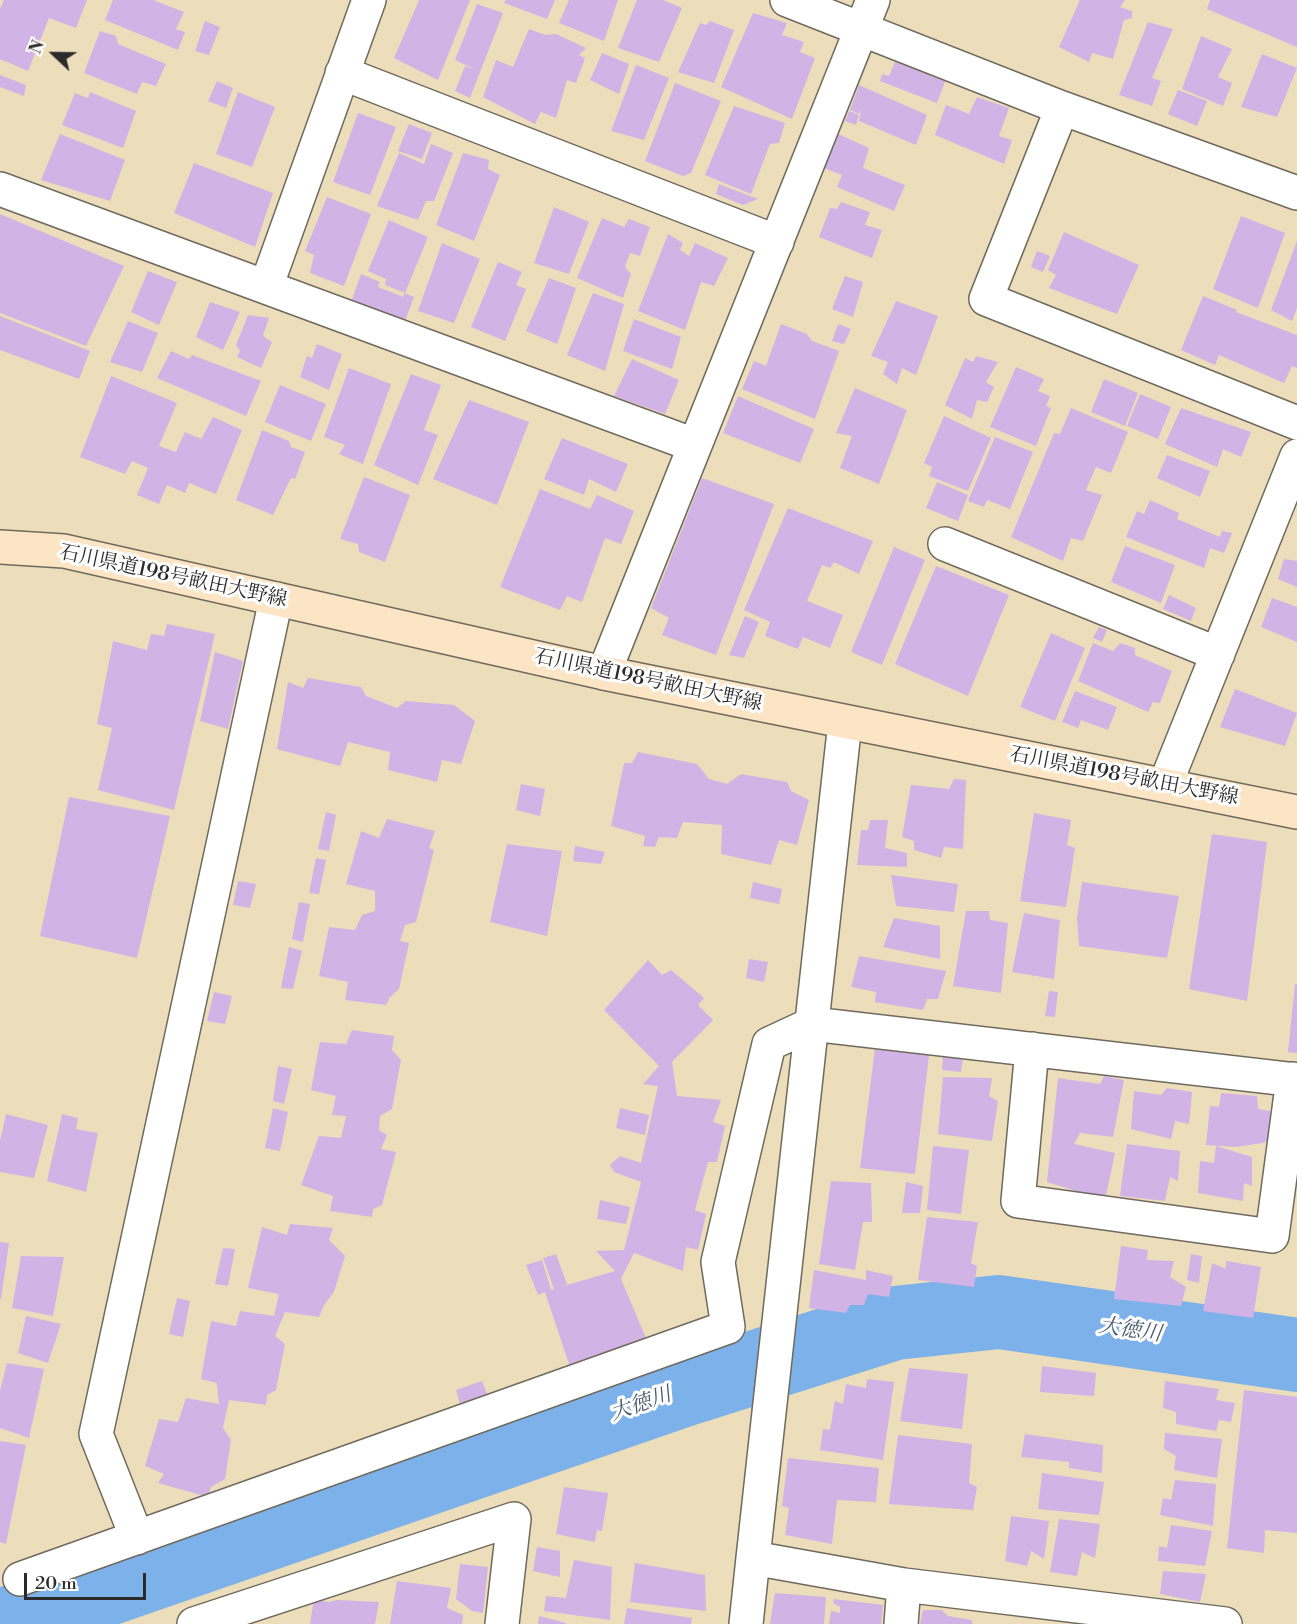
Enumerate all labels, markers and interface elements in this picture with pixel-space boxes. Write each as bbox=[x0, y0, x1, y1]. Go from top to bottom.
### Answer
north arrow bbox=[24, 24, 84, 84]
text: N bbox=[26, 38, 49, 57]
street label: 石川県道198号畝田大野線 bbox=[57, 541, 289, 613]
street label: 石川県道198号畝田大野線 bbox=[532, 645, 764, 717]
street label: 石川県道198号畝田大野線 bbox=[1008, 743, 1240, 811]
water label: 大徳川 bbox=[1097, 1314, 1163, 1348]
water label: 大徳川 bbox=[607, 1383, 675, 1427]
scale bar bbox=[27, 1561, 148, 1599]
text: 20 m bbox=[35, 1572, 77, 1595]

